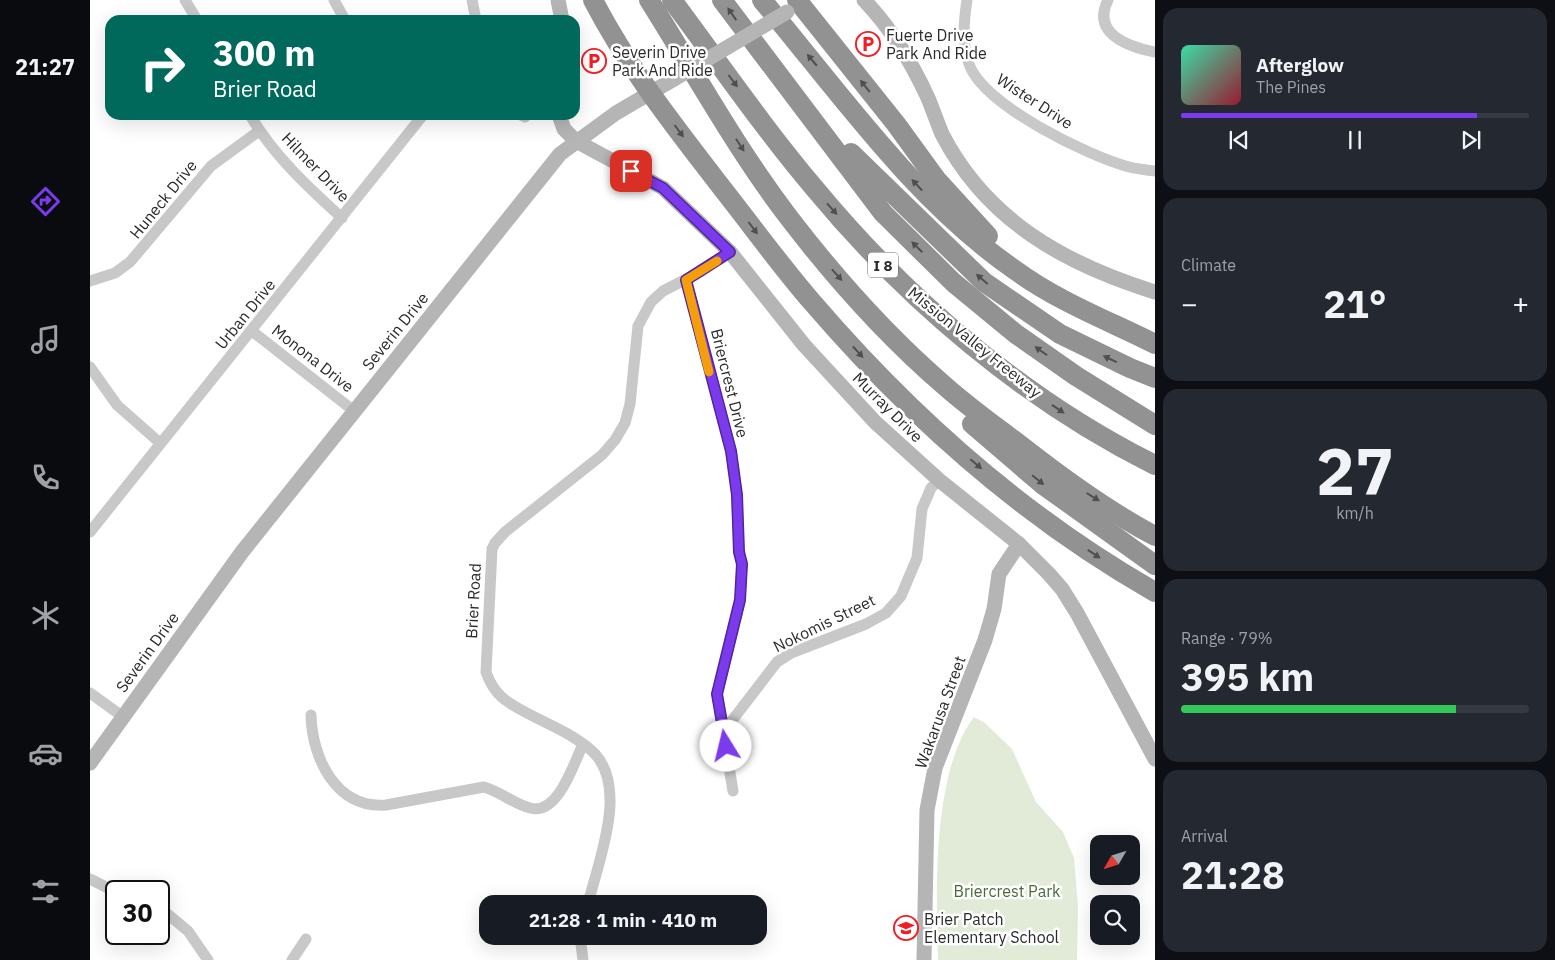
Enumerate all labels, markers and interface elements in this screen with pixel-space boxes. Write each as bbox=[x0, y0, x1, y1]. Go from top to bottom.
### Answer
one-way arrow bbox=[727, 7, 737, 21]
place label: Fuerte Drive Park And Ride bbox=[886, 25, 987, 63]
text: 300 m bbox=[213, 30, 316, 76]
parking icon: Fuerte Drive Park And Ride bbox=[855, 31, 881, 57]
icon: right bbox=[130, 35, 195, 100]
place label: Severin Drive Park And Ride bbox=[612, 42, 713, 80]
parking icon: Severin Drive Park And Ride bbox=[581, 48, 607, 74]
text: 21:27 bbox=[15, 52, 75, 81]
text: Afterglow bbox=[1256, 53, 1344, 77]
one-way arrow bbox=[807, 54, 818, 67]
street label: Wister Drive bbox=[993, 69, 1077, 133]
text: Brier Road bbox=[213, 74, 317, 103]
one-way arrow bbox=[727, 74, 738, 87]
text: The Pines bbox=[1256, 77, 1326, 97]
one-way arrow bbox=[860, 80, 871, 93]
one-way arrow bbox=[674, 125, 684, 138]
icon: previous bbox=[1225, 126, 1253, 154]
icon: pause bbox=[1341, 126, 1369, 154]
icon: next bbox=[1457, 126, 1485, 154]
street label: Hilmer Drive bbox=[278, 128, 354, 206]
one-way arrow bbox=[735, 138, 744, 152]
pin bbox=[610, 150, 652, 192]
street label: Huneck Drive bbox=[125, 155, 201, 242]
icon: arrive bbox=[617, 157, 645, 185]
one-way arrow bbox=[911, 179, 923, 191]
icon: directions bbox=[28, 184, 63, 219]
one-way arrow bbox=[826, 203, 837, 215]
one-way arrow bbox=[748, 222, 758, 235]
one-way arrow bbox=[911, 241, 923, 253]
road number: I 8 bbox=[868, 252, 898, 278]
text: Climate bbox=[1181, 255, 1236, 275]
one-way arrow bbox=[831, 269, 842, 282]
one-way arrow bbox=[976, 274, 988, 285]
street label: Urban Drive bbox=[211, 275, 280, 353]
text: 21° bbox=[1323, 279, 1387, 328]
street label: Mission Valley Freeway bbox=[904, 282, 1046, 402]
text: − bbox=[1181, 285, 1198, 322]
text: + bbox=[1512, 285, 1529, 322]
street label: Severin Drive bbox=[358, 288, 433, 374]
street label: Monona Drive bbox=[268, 320, 358, 396]
icon: music bbox=[28, 322, 63, 357]
street label: Briercrest Drive bbox=[707, 326, 753, 440]
one-way arrow bbox=[852, 346, 864, 358]
one-way arrow bbox=[1034, 346, 1047, 356]
one-way arrow bbox=[1103, 355, 1117, 363]
street label: Murray Drive bbox=[849, 368, 927, 446]
one-way arrow bbox=[1051, 404, 1065, 414]
text: 27 bbox=[1316, 428, 1394, 513]
one-way arrow bbox=[969, 459, 982, 470]
icon: phone bbox=[28, 460, 63, 495]
one-way arrow bbox=[1031, 475, 1044, 486]
one-way arrow bbox=[1087, 493, 1100, 502]
text: km/h bbox=[1336, 503, 1374, 523]
one-way arrow bbox=[1087, 550, 1101, 559]
street label: Brier Road bbox=[461, 563, 485, 639]
street label: Nokomis Street bbox=[770, 590, 878, 656]
icon: climate bbox=[28, 598, 63, 633]
street label: Severin Drive bbox=[111, 608, 183, 696]
text: Range · 79% bbox=[1181, 628, 1273, 648]
text: 395 km bbox=[1181, 652, 1314, 701]
street label: Wakarusa Street bbox=[910, 653, 970, 771]
position arrow bbox=[699, 719, 751, 771]
icon: car bbox=[28, 736, 63, 771]
text: Arrival bbox=[1181, 826, 1228, 846]
north arrow bbox=[1090, 835, 1140, 885]
map controls bbox=[1090, 835, 1140, 945]
text: 21:28 bbox=[1181, 850, 1285, 899]
icon: filters bbox=[28, 874, 63, 909]
speed limit sign: 30 bbox=[105, 880, 170, 945]
park label: Briercrest Park bbox=[954, 881, 1061, 901]
button: search bbox=[1090, 895, 1140, 945]
text: 21:28 · 1 min · 410 m bbox=[529, 908, 717, 932]
place label: Brier Patch Elementary School bbox=[924, 909, 1059, 947]
school or university icon: Brier Patch Elementary School bbox=[893, 915, 919, 941]

